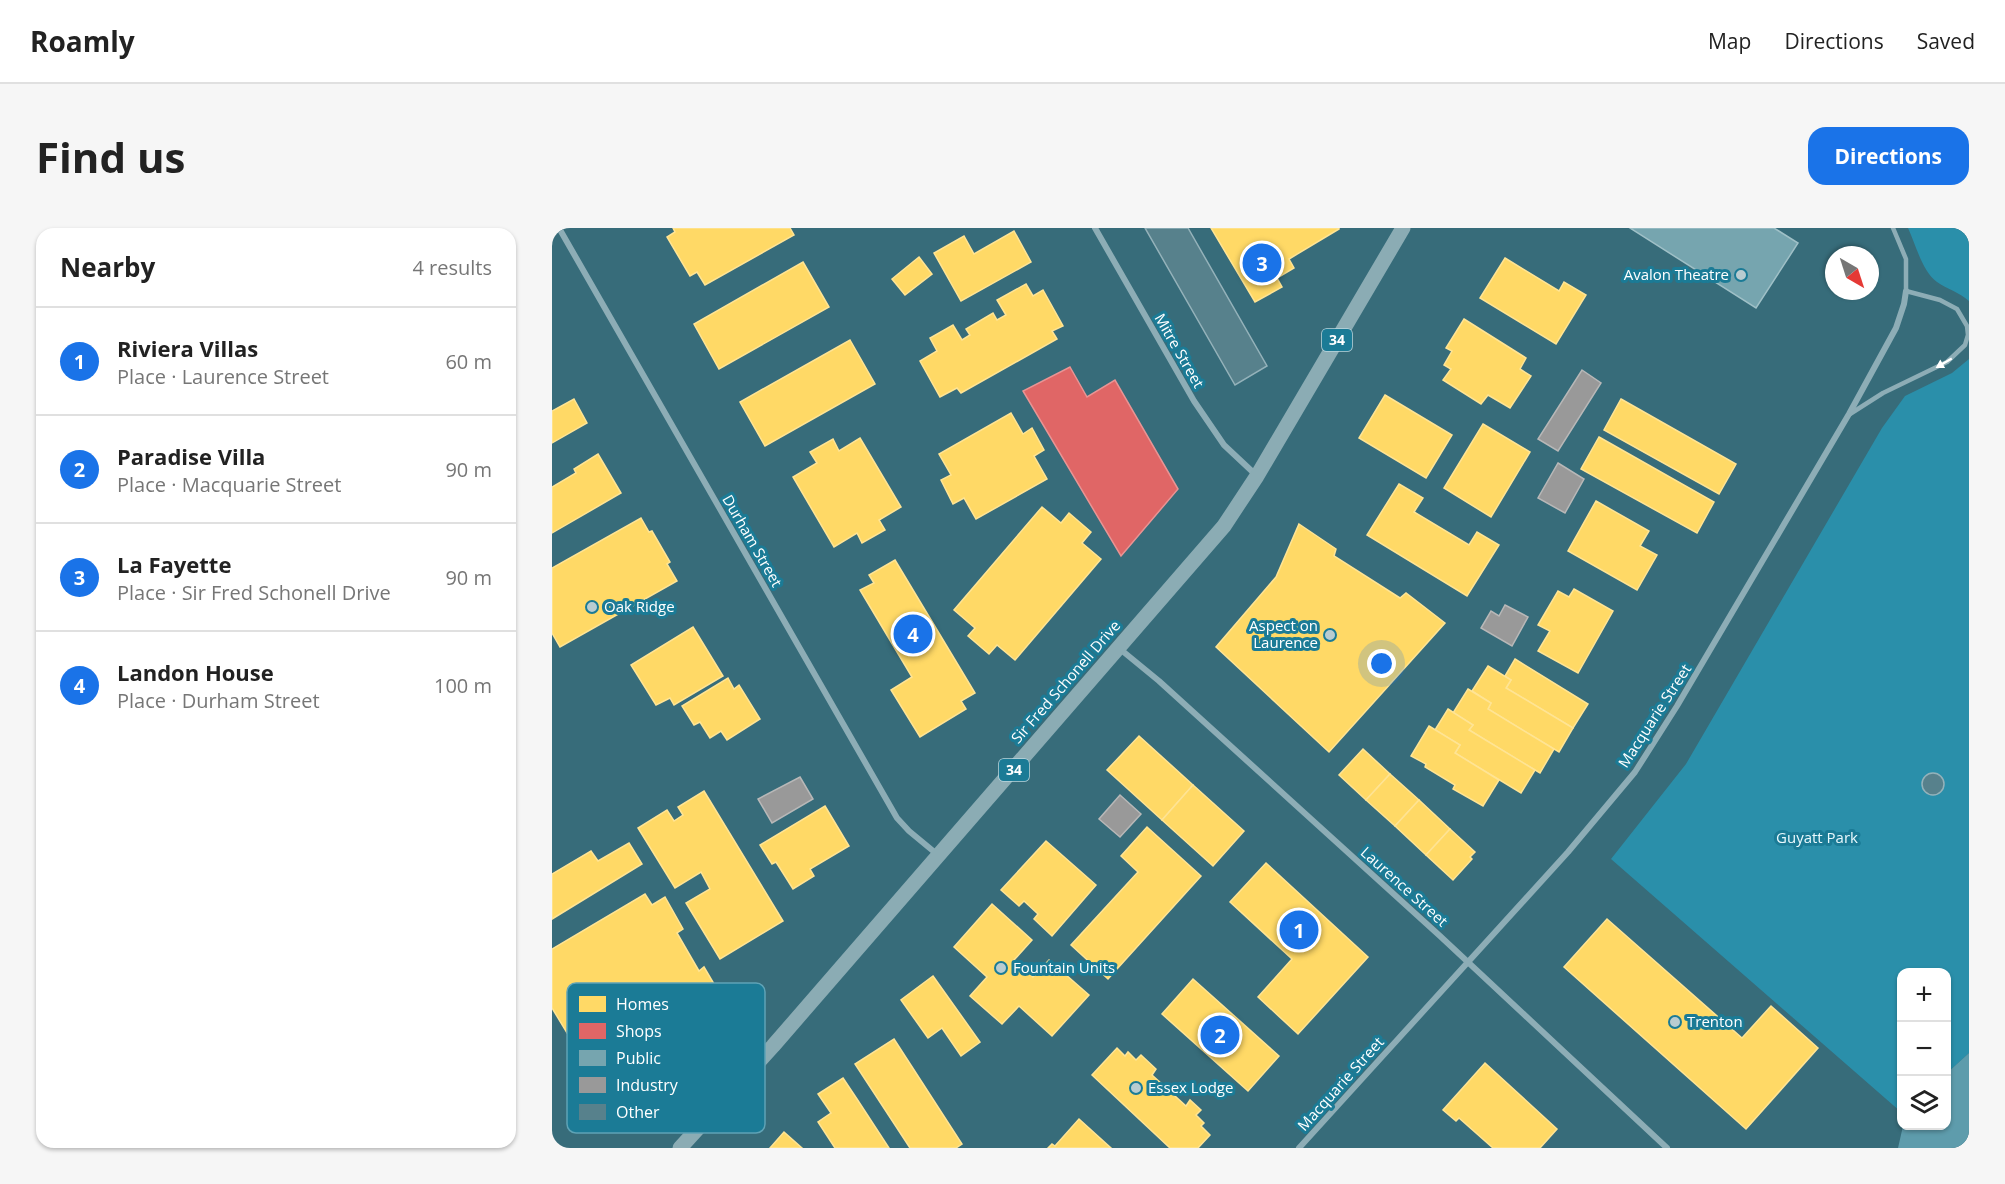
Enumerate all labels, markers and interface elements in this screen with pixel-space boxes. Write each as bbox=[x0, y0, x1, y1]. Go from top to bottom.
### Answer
text: Roamly bbox=[30, 22, 135, 60]
text: Map bbox=[1708, 27, 1751, 55]
text: Directions bbox=[1784, 27, 1884, 55]
text: Saved bbox=[1917, 27, 1975, 55]
button: Directions bbox=[1808, 127, 1969, 185]
text: Find us bbox=[36, 128, 185, 185]
pin: 3 bbox=[1242, 240, 1282, 285]
north arrow bbox=[1825, 246, 1879, 300]
text: Nearby bbox=[60, 249, 155, 285]
text: 4 results bbox=[412, 254, 492, 281]
place label: Avalon Theatre bbox=[1624, 264, 1729, 284]
marker: Avalon Theatre bbox=[1734, 268, 1748, 282]
street label: Mitre Street bbox=[1150, 310, 1209, 391]
road number: 34 bbox=[1322, 329, 1352, 351]
text: Riviera Villas bbox=[117, 333, 258, 363]
text: 1 bbox=[74, 348, 85, 375]
text: 60 m bbox=[445, 348, 492, 375]
one-way arrow bbox=[1935, 358, 1952, 368]
text: Place · Laurence Street bbox=[117, 363, 329, 390]
text: Paradise Villa bbox=[117, 441, 265, 471]
text: 2 bbox=[74, 456, 85, 483]
text: 90 m bbox=[445, 456, 492, 483]
text: Place · Macquarie Street bbox=[117, 471, 341, 498]
street label: Durham Street bbox=[718, 491, 787, 590]
text: La Fayette bbox=[117, 549, 231, 579]
text: 3 bbox=[74, 564, 85, 591]
text: 90 m bbox=[445, 564, 492, 591]
text: Place · Sir Fred Schonell Drive bbox=[117, 579, 391, 606]
place label: Oak Ridge bbox=[604, 596, 675, 616]
marker: Oak Ridge bbox=[585, 600, 599, 614]
pin: 4 bbox=[894, 612, 932, 656]
place label: Aspect on Laurence bbox=[1249, 615, 1318, 652]
street label: Sir Fred Schonell Drive bbox=[1006, 616, 1124, 747]
marker: Aspect on Laurence bbox=[1323, 628, 1337, 642]
your location bbox=[1367, 649, 1396, 678]
text: Landon House bbox=[117, 657, 274, 687]
street label: Macquarie Street bbox=[1613, 660, 1695, 771]
text: 4 bbox=[74, 672, 85, 699]
text: 100 m bbox=[434, 672, 492, 699]
text: Place · Durham Street bbox=[117, 687, 320, 714]
road number: 34 bbox=[999, 759, 1029, 781]
park label: Guyatt Park bbox=[1776, 827, 1858, 847]
street label: Laurence Street bbox=[1357, 842, 1452, 931]
pin: 1 bbox=[1280, 908, 1318, 952]
place label: Fountain Units bbox=[1013, 957, 1115, 977]
marker: Fountain Units bbox=[994, 961, 1008, 975]
map controls bbox=[1897, 968, 1951, 1130]
button: + bbox=[1897, 968, 1951, 1022]
legend bbox=[567, 983, 765, 1133]
text: Homes bbox=[616, 993, 669, 1015]
place label: Trenton bbox=[1687, 1011, 1743, 1031]
pin: 2 bbox=[1200, 1012, 1240, 1058]
marker: Trenton bbox=[1668, 1015, 1682, 1029]
text: Shops bbox=[616, 1020, 662, 1042]
button: − bbox=[1897, 1022, 1951, 1076]
street label: Macquarie Street bbox=[1293, 1032, 1388, 1135]
text: Public bbox=[616, 1047, 661, 1069]
text: Industry bbox=[616, 1074, 679, 1096]
button: layers bbox=[1897, 1076, 1951, 1130]
place label: Essex Lodge bbox=[1148, 1077, 1233, 1097]
marker: Essex Lodge bbox=[1129, 1081, 1143, 1095]
text: Other bbox=[616, 1101, 660, 1123]

